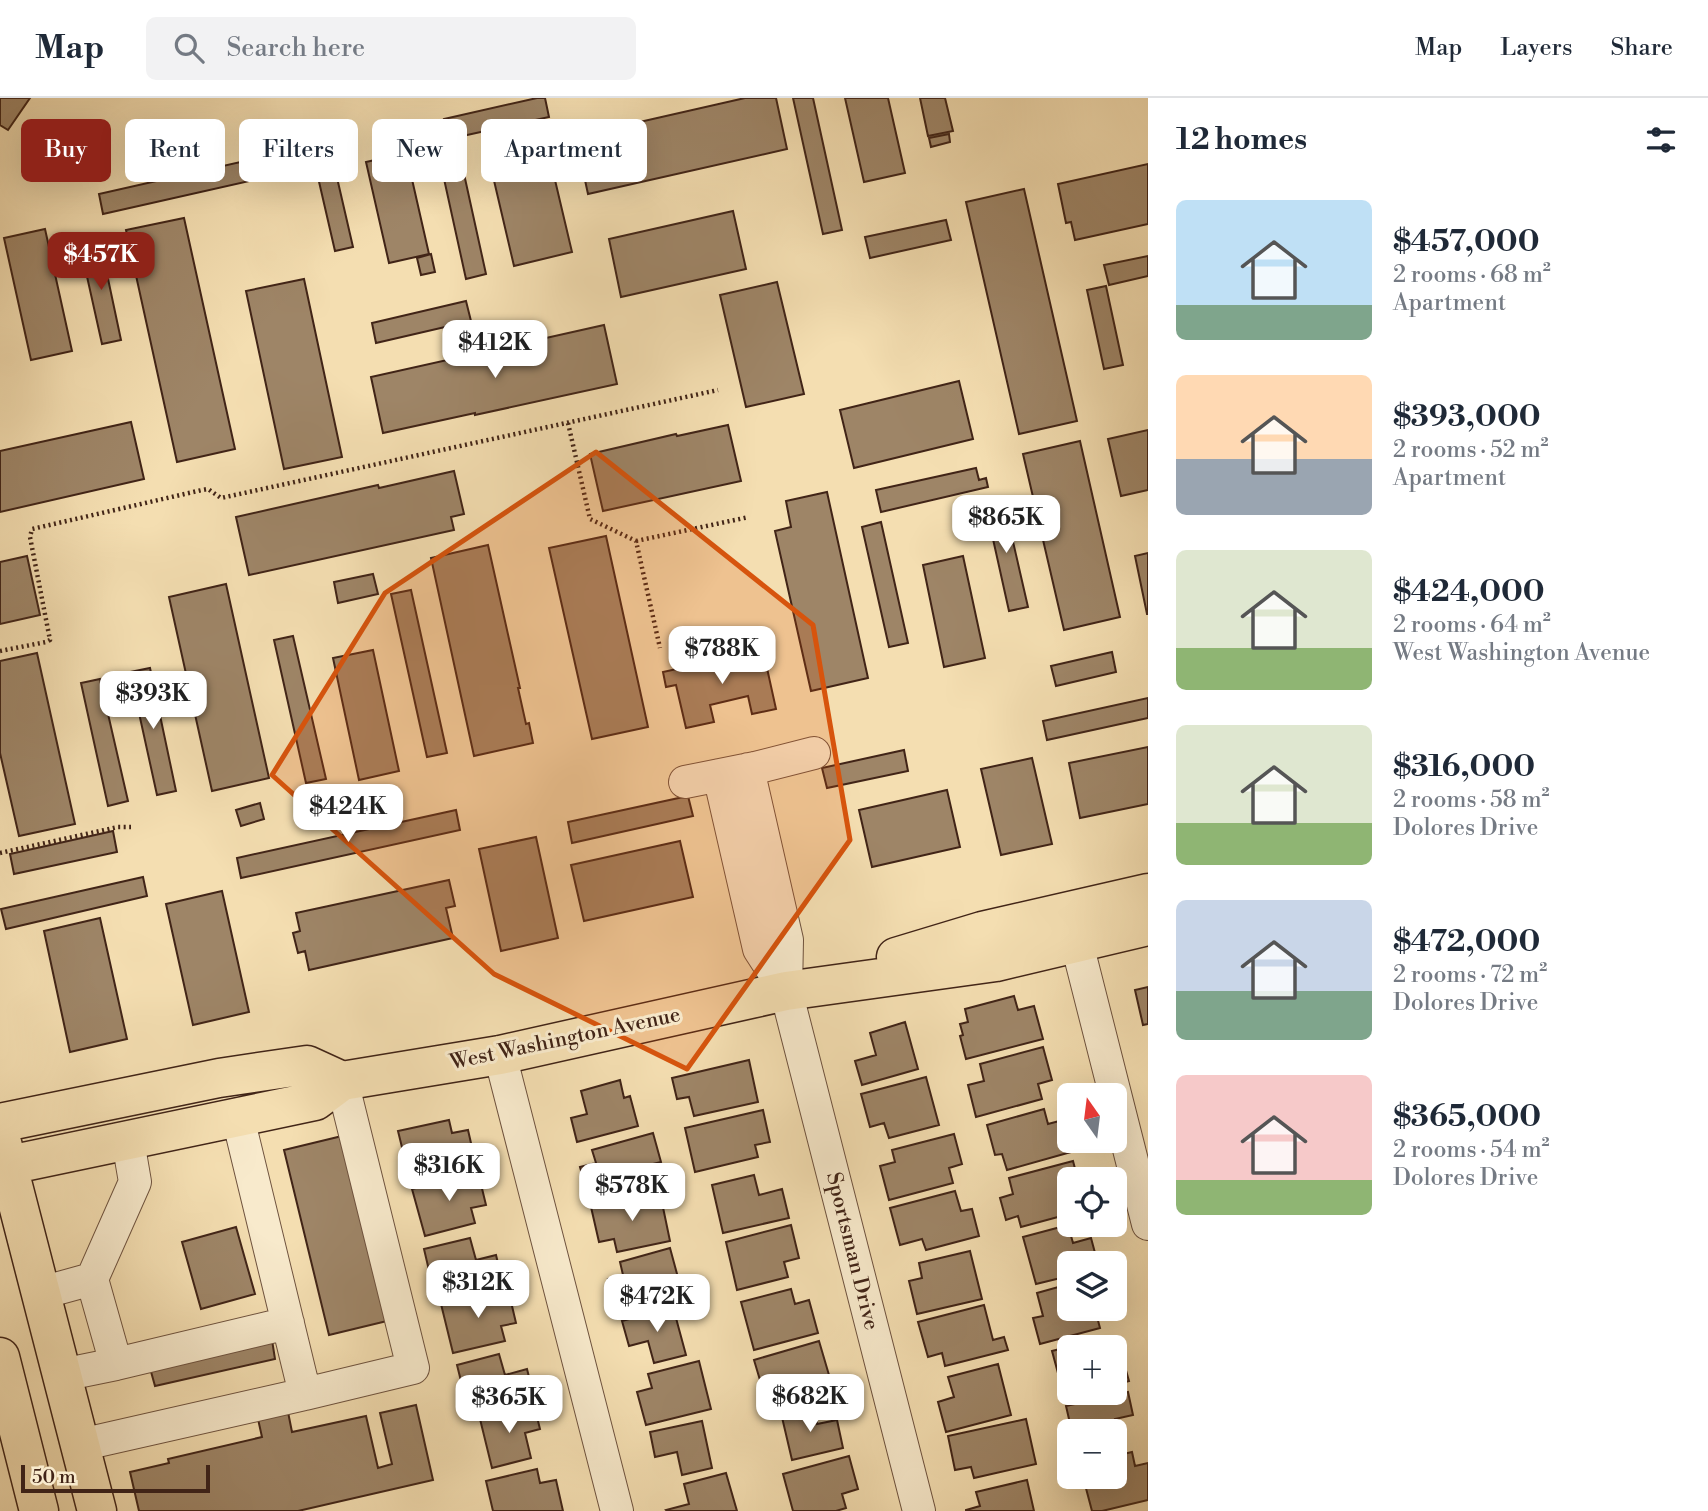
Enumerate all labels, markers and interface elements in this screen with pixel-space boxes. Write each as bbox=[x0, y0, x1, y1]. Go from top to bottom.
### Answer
search box bbox=[146, 17, 636, 80]
text: Map bbox=[35, 28, 104, 69]
icon: search bbox=[170, 29, 208, 67]
text: Search here bbox=[226, 32, 365, 64]
text: Map bbox=[1415, 33, 1462, 63]
text: Layers bbox=[1500, 33, 1572, 63]
text: Share bbox=[1610, 33, 1673, 63]
chip: Buy bbox=[21, 119, 111, 182]
chip: Rent bbox=[125, 119, 225, 182]
chip: Filters bbox=[239, 119, 358, 182]
chip: New bbox=[372, 119, 467, 182]
chip: Apartment bbox=[481, 119, 647, 182]
text: 12 homes bbox=[1176, 121, 1307, 159]
icon: filters bbox=[1642, 121, 1680, 159]
text: $457,000 bbox=[1393, 223, 1540, 261]
icon: home bbox=[1232, 228, 1316, 312]
pin: $457K bbox=[52, 232, 150, 292]
text: $457K bbox=[64, 241, 138, 269]
text: 2 rooms · 68 m² bbox=[1393, 261, 1551, 289]
text: Apartment bbox=[1393, 289, 1506, 317]
pin: $412K bbox=[446, 320, 544, 380]
text: $412K bbox=[458, 329, 532, 357]
text: $393,000 bbox=[1393, 398, 1541, 436]
icon: home bbox=[1232, 403, 1316, 487]
text: 2 rooms · 52 m² bbox=[1393, 436, 1549, 464]
text: Apartment bbox=[1393, 464, 1506, 492]
pin: $865K bbox=[957, 496, 1055, 555]
text: $865K bbox=[968, 504, 1044, 532]
text: $424,000 bbox=[1393, 573, 1545, 611]
icon: home bbox=[1232, 578, 1316, 662]
text: 2 rooms · 64 m² bbox=[1393, 611, 1551, 639]
pin: $788K bbox=[673, 626, 771, 686]
text: $788K bbox=[685, 635, 759, 663]
text: West Washington Avenue bbox=[1393, 639, 1650, 667]
pin: $393K bbox=[104, 672, 202, 731]
text: $393K bbox=[116, 680, 190, 708]
text: $316,000 bbox=[1393, 748, 1535, 786]
icon: home bbox=[1232, 753, 1316, 837]
pin: $424K bbox=[299, 784, 397, 844]
text: 2 rooms · 58 m² bbox=[1393, 786, 1550, 814]
text: $424K bbox=[309, 793, 387, 821]
text: Dolores Drive bbox=[1393, 814, 1538, 842]
text: $472,000 bbox=[1393, 923, 1540, 961]
icon: home bbox=[1232, 928, 1316, 1012]
text: 2 rooms · 72 m² bbox=[1393, 961, 1547, 989]
text: Dolores Drive bbox=[1393, 989, 1538, 1017]
street label: West Washington Avenue bbox=[447, 1002, 683, 1076]
north arrow bbox=[1057, 1083, 1127, 1153]
map controls bbox=[1057, 1083, 1127, 1489]
text: $365,000 bbox=[1393, 1098, 1541, 1136]
icon: home bbox=[1232, 1103, 1316, 1187]
text: 2 rooms · 54 m² bbox=[1393, 1136, 1550, 1164]
pin: $316K bbox=[400, 1144, 498, 1203]
text: $316K bbox=[414, 1152, 484, 1180]
pin: $578K bbox=[583, 1164, 681, 1223]
text: Dolores Drive bbox=[1393, 1164, 1538, 1192]
button: locate bbox=[1057, 1167, 1127, 1237]
street label: Sportsman Drive bbox=[820, 1170, 884, 1333]
text: $578K bbox=[595, 1172, 669, 1200]
button: layers bbox=[1057, 1251, 1127, 1321]
pin: $312K bbox=[429, 1260, 527, 1320]
text: $312K bbox=[442, 1269, 514, 1297]
pin: $472K bbox=[608, 1274, 706, 1334]
text: $472K bbox=[620, 1283, 694, 1311]
button: + bbox=[1057, 1335, 1127, 1405]
pin: $682K bbox=[761, 1374, 859, 1434]
pin: $365K bbox=[460, 1376, 558, 1435]
text: $682K bbox=[772, 1383, 848, 1411]
text: $365K bbox=[472, 1384, 546, 1412]
button: − bbox=[1057, 1419, 1127, 1489]
scale bar bbox=[21, 1462, 210, 1494]
text: 50 m bbox=[32, 1465, 76, 1489]

